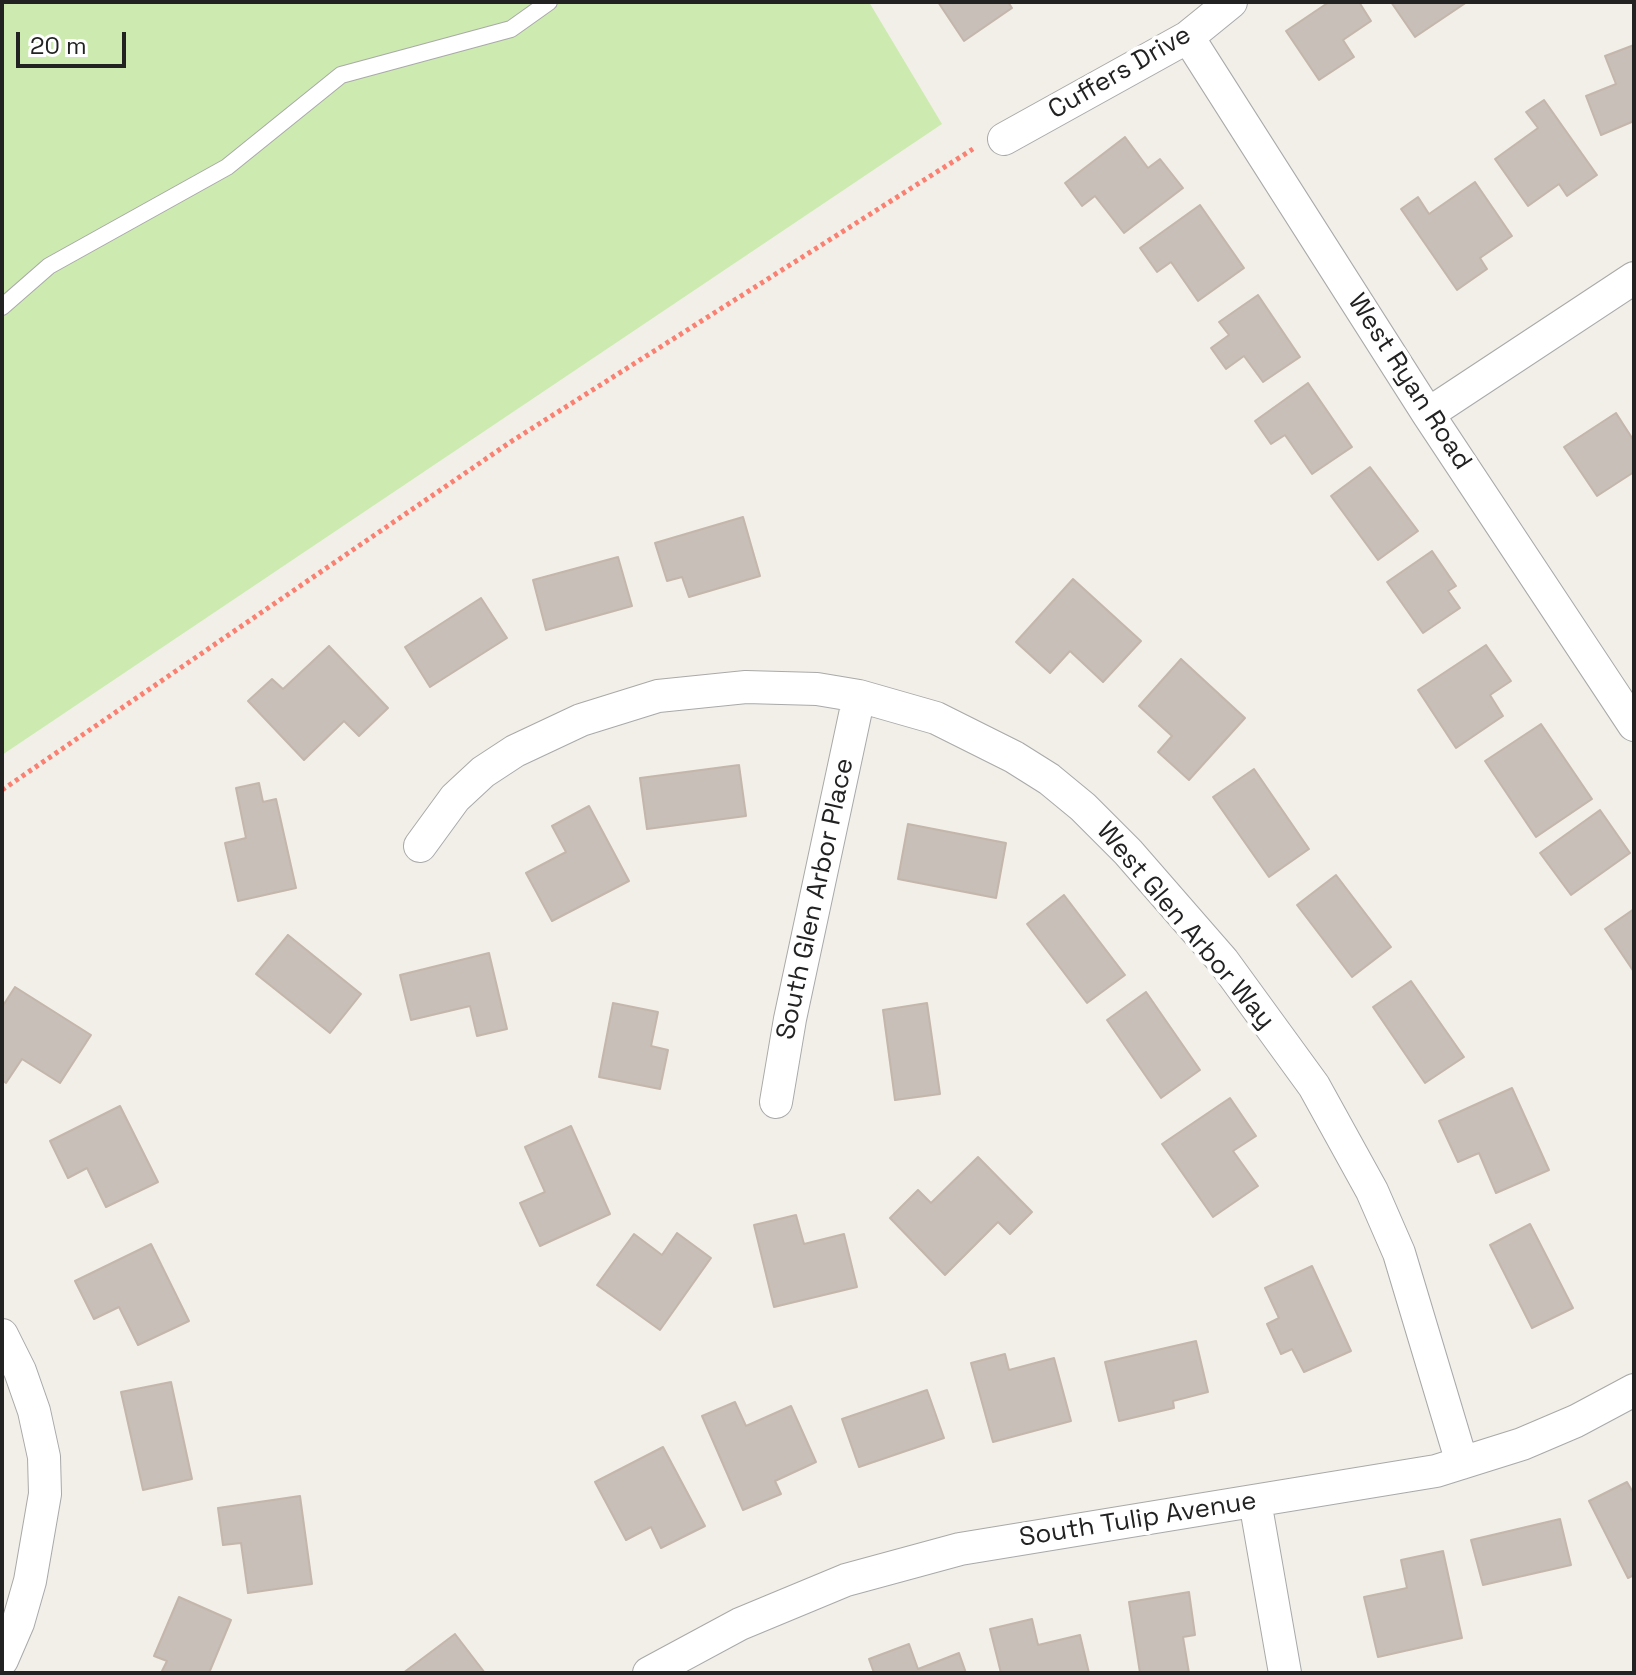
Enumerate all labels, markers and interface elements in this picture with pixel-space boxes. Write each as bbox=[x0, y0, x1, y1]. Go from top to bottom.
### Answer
scale bar bbox=[20, 16, 130, 66]
street label: Cuffers Drive bbox=[1043, 20, 1197, 126]
text: 20 m bbox=[30, 30, 87, 61]
street label: West Ryan Road bbox=[1340, 288, 1478, 476]
street label: South Glen Arbor Place bbox=[771, 755, 861, 1043]
street label: West Glen Arbor Way bbox=[1090, 816, 1280, 1036]
street label: South Tulip Avenue bbox=[1017, 1486, 1259, 1554]

